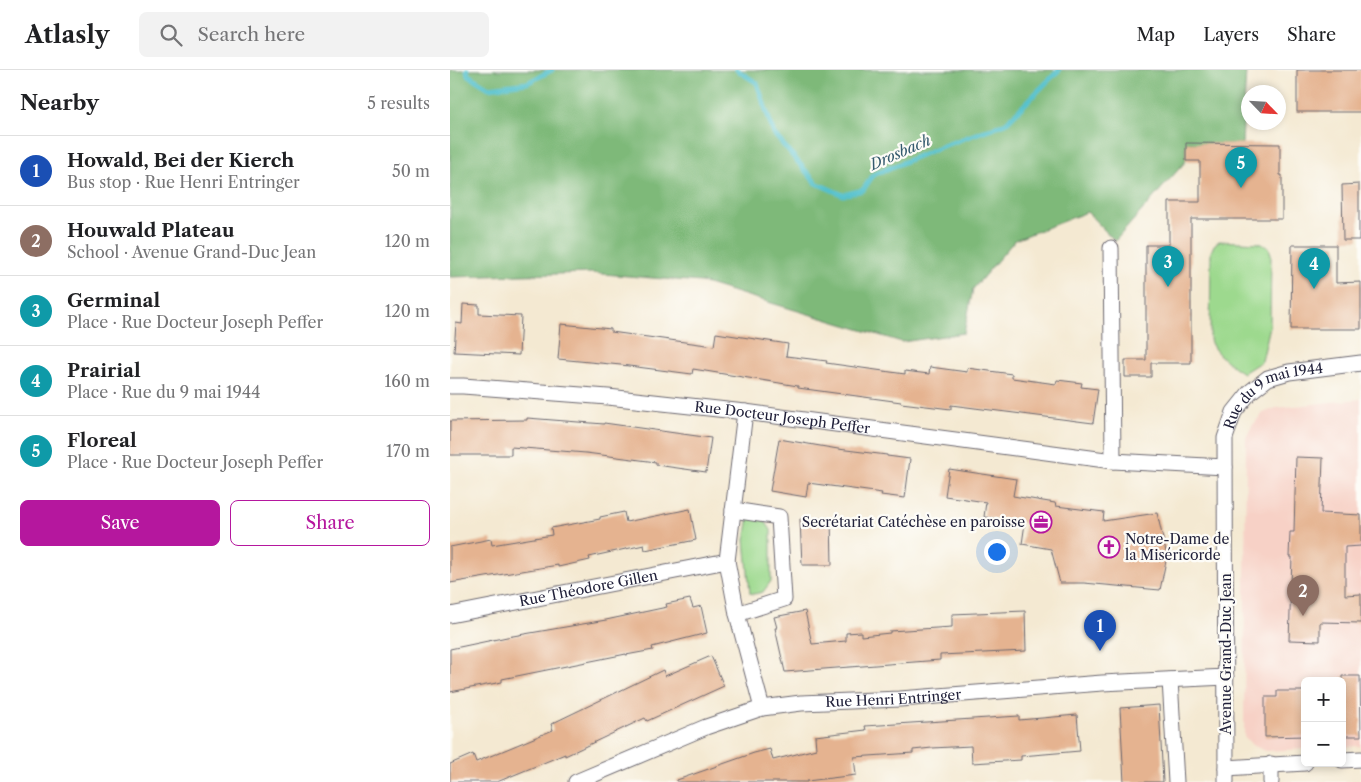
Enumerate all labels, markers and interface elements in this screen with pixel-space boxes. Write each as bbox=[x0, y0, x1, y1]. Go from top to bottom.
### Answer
search box bbox=[139, 12, 489, 57]
text: Atlasly bbox=[25, 20, 109, 49]
icon: search bbox=[157, 21, 185, 49]
text: Search here bbox=[197, 23, 305, 46]
text: Map bbox=[1137, 24, 1175, 46]
text: Layers bbox=[1203, 24, 1259, 46]
text: Share bbox=[1287, 24, 1336, 46]
north arrow bbox=[1241, 85, 1286, 130]
text: Nearby bbox=[20, 90, 99, 115]
text: 5 results bbox=[367, 93, 430, 113]
water label: Drosbach bbox=[866, 130, 933, 174]
pin: 5 bbox=[1225, 147, 1257, 188]
text: Howald, Bei der Kierch bbox=[67, 149, 294, 172]
text: 1 bbox=[32, 161, 40, 181]
text: 50 m bbox=[392, 161, 430, 181]
text: Bus stop · Rue Henri Entringer bbox=[67, 172, 300, 192]
text: Houwald Plateau bbox=[67, 219, 235, 242]
text: 2 bbox=[31, 231, 41, 251]
text: 120 m bbox=[385, 231, 430, 251]
text: School · Avenue Grand-Duc Jean bbox=[67, 242, 316, 262]
pin: 3 bbox=[1152, 246, 1184, 287]
pin: 4 bbox=[1298, 248, 1330, 289]
text: Germinal bbox=[67, 289, 160, 312]
text: 3 bbox=[31, 301, 41, 321]
text: 120 m bbox=[385, 301, 430, 321]
text: Place · Rue Docteur Joseph Peffer bbox=[67, 312, 323, 332]
text: Prairial bbox=[67, 359, 141, 382]
street label: Rue du 9 mai 1944 bbox=[1220, 359, 1324, 432]
text: 4 bbox=[31, 371, 41, 391]
text: 160 m bbox=[385, 371, 430, 391]
text: Place · Rue du 9 mai 1944 bbox=[67, 382, 261, 402]
street label: Rue Docteur Joseph Peffer bbox=[694, 398, 871, 438]
text: Floreal bbox=[67, 429, 137, 452]
text: 5 bbox=[32, 441, 40, 461]
text: 170 m bbox=[386, 441, 430, 461]
text: Place · Rue Docteur Joseph Peffer bbox=[67, 452, 323, 472]
button: Save bbox=[20, 500, 220, 546]
button: Share bbox=[230, 500, 430, 546]
office icon: Secrétariat Catéchèse en paroisse bbox=[1029, 510, 1053, 534]
place label: Secrétariat Catéchèse en paroisse bbox=[802, 513, 1025, 531]
place label: Notre-Dame de la Miséricorde bbox=[1125, 530, 1229, 564]
church icon: Notre-Dame de la Miséricorde bbox=[1097, 535, 1121, 559]
your location bbox=[984, 539, 1010, 565]
street label: Rue Théodore Gillen bbox=[518, 566, 659, 610]
street label: Avenue Grand-Duc Jean bbox=[1217, 573, 1235, 736]
pin: 2 bbox=[1287, 575, 1319, 616]
pin: 1 bbox=[1084, 610, 1116, 651]
map controls bbox=[1301, 677, 1346, 767]
button: + bbox=[1301, 677, 1346, 722]
street label: Rue Henri Entringer bbox=[825, 685, 962, 711]
button: − bbox=[1301, 722, 1346, 767]

